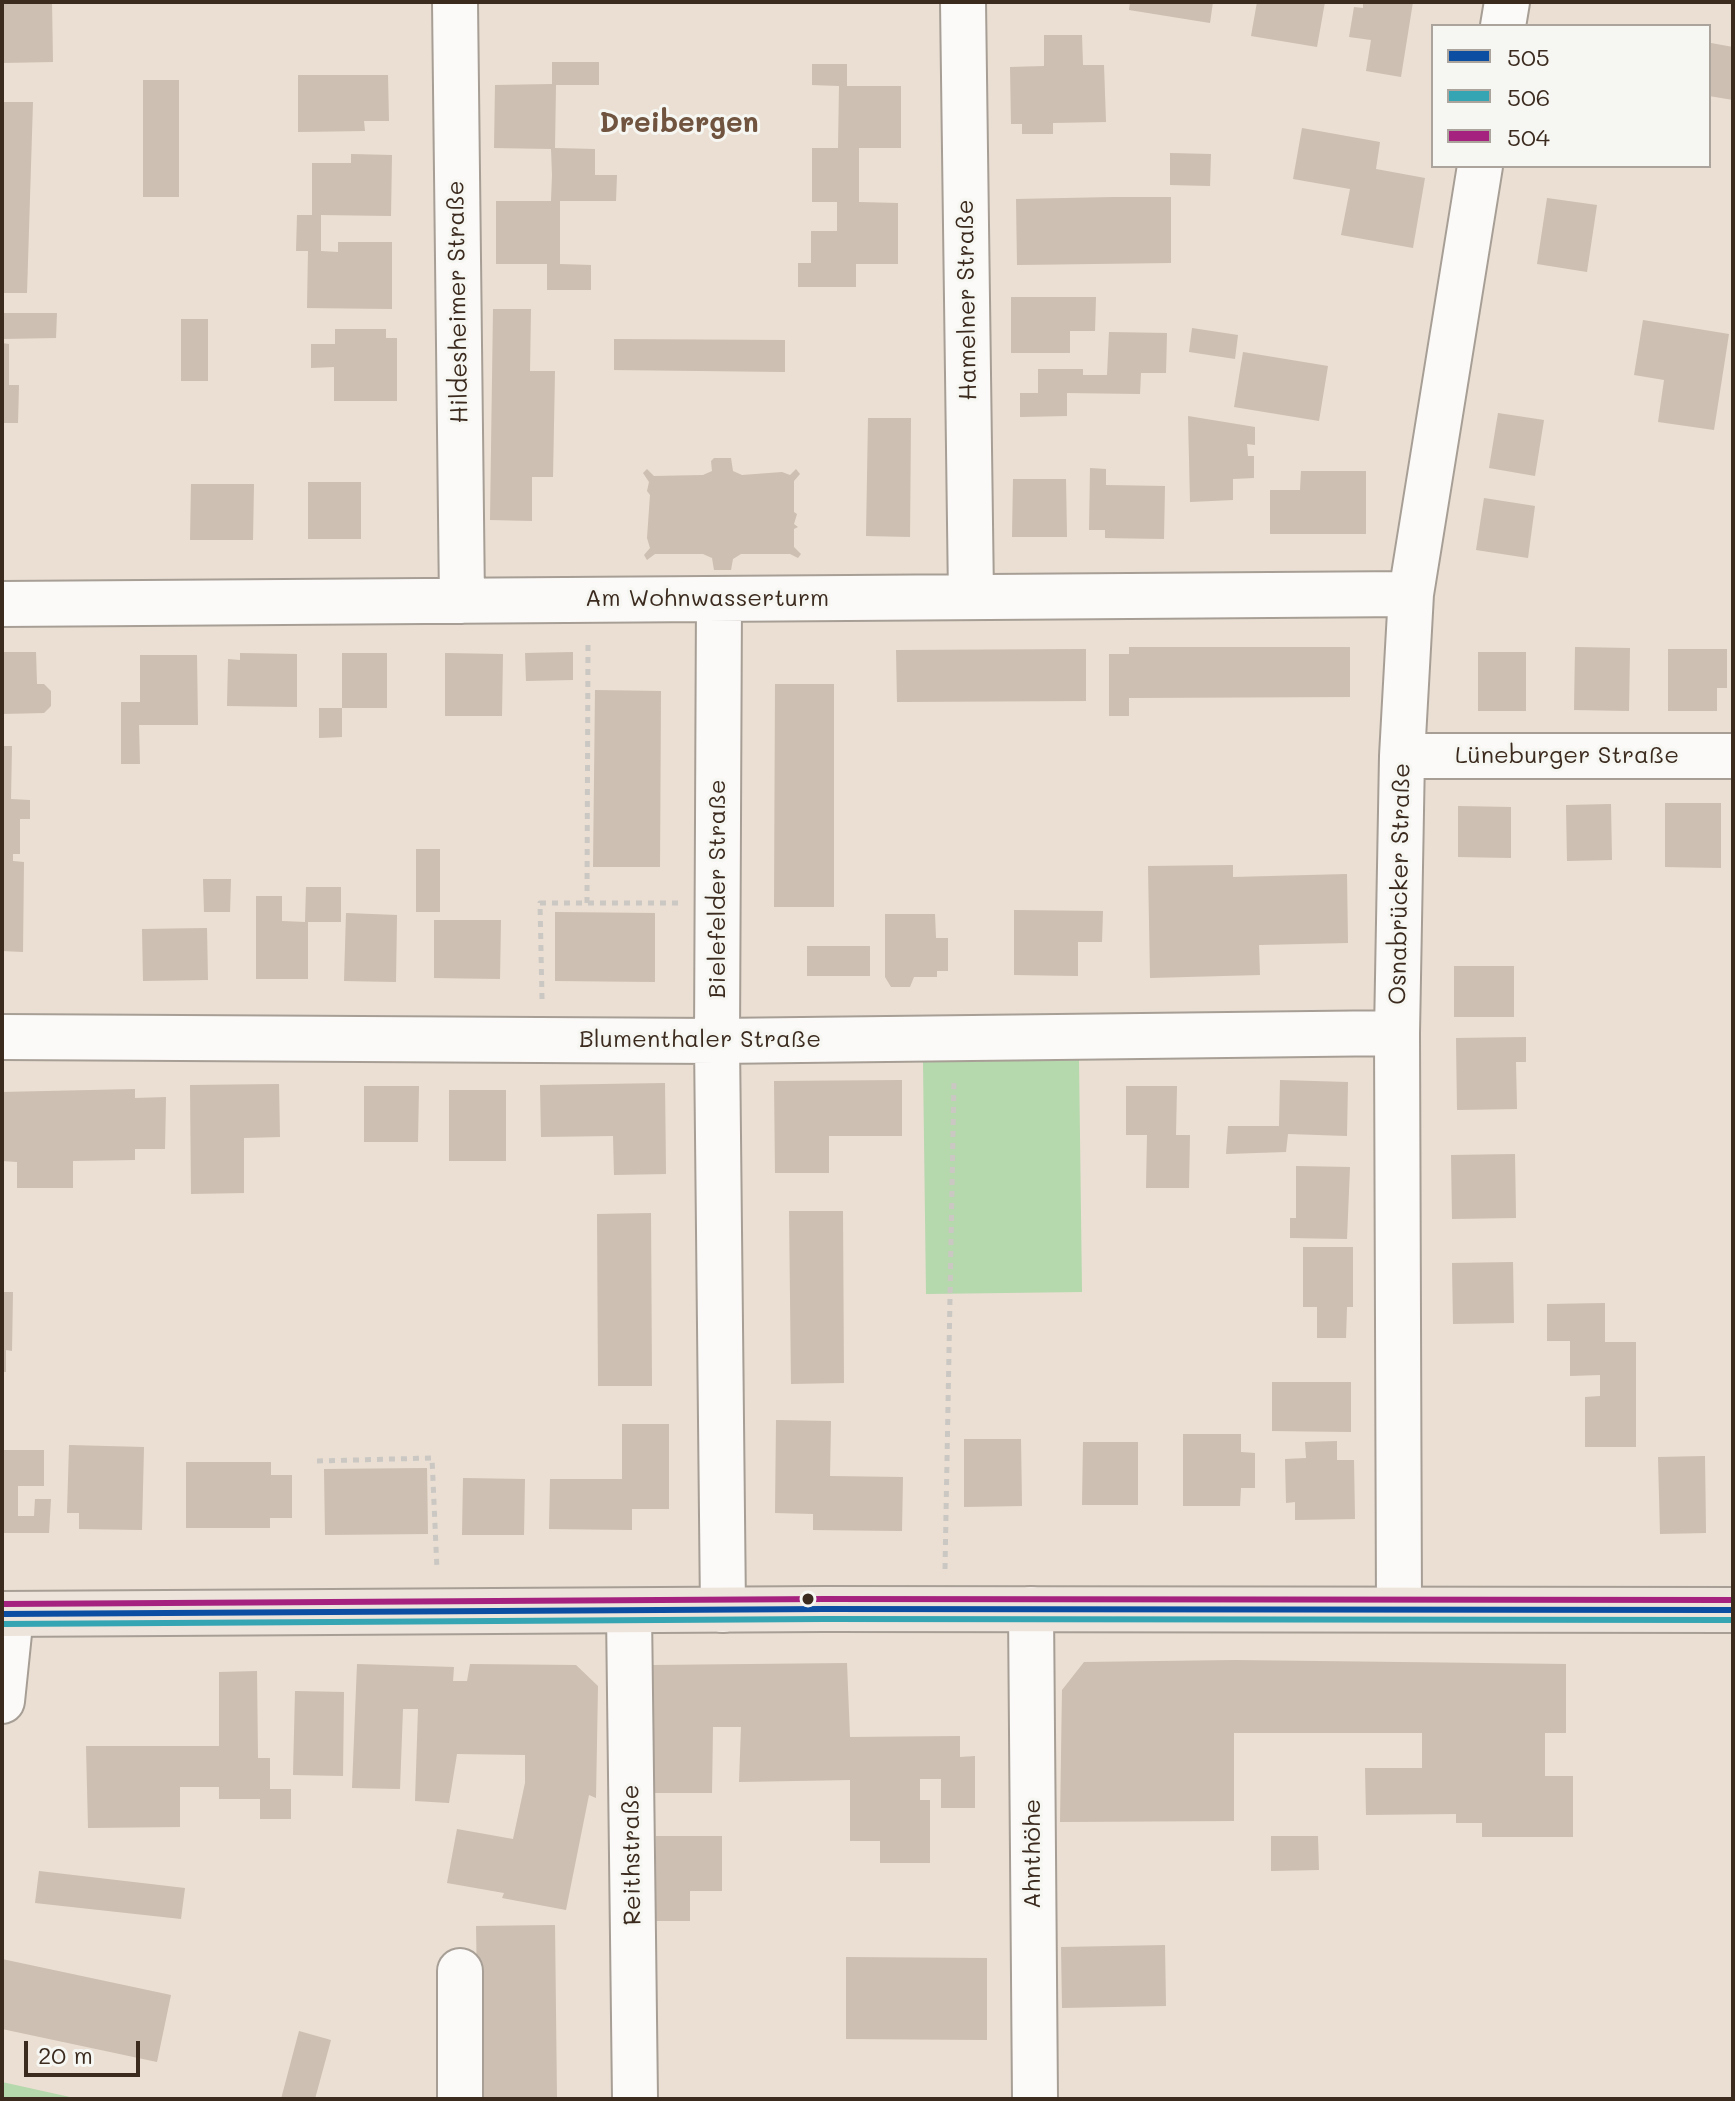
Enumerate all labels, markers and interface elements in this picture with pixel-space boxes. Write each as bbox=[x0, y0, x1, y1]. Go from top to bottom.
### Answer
legend bbox=[1431, 24, 1711, 168]
text: 505 bbox=[1507, 41, 1550, 72]
text: 506 bbox=[1507, 81, 1550, 112]
district label: Dreibergen bbox=[599, 106, 759, 140]
text: 504 bbox=[1507, 121, 1550, 152]
street label: Hildesheimer Straße bbox=[441, 180, 475, 424]
street label: Hamelner Straße bbox=[951, 199, 983, 401]
street label: Am Wohnwasserturm bbox=[585, 585, 829, 613]
street label: Lüneburger Straße bbox=[1455, 742, 1679, 770]
street label: Osnabrücker Straße bbox=[1383, 763, 1417, 1005]
street label: Bielefelder Straße bbox=[704, 779, 732, 999]
street label: Blumenthaler Straße bbox=[579, 1026, 821, 1054]
unlabelled marker bbox=[800, 1591, 816, 1607]
street label: Reithstraße bbox=[616, 1784, 648, 1926]
street label: Ahnthöhe bbox=[1019, 1799, 1047, 1909]
scale bar bbox=[28, 2025, 144, 2075]
text: 20 m bbox=[38, 2039, 93, 2070]

